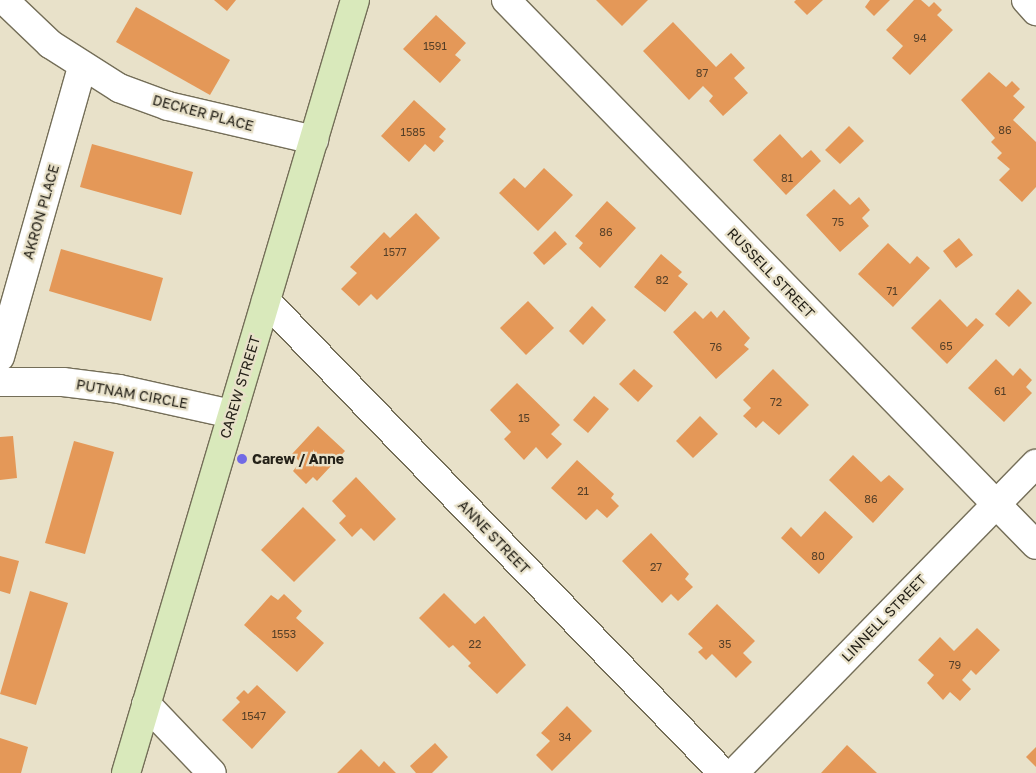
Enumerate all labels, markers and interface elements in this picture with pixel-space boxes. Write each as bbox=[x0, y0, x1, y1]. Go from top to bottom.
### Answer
house number: 94 bbox=[913, 31, 927, 45]
house number: 1591 bbox=[423, 39, 447, 53]
house number: 87 bbox=[696, 66, 708, 80]
street label: DECKER PLACE bbox=[151, 91, 255, 135]
house number: 86 bbox=[998, 123, 1012, 137]
house number: 1585 bbox=[401, 125, 425, 139]
street label: AKRON PLACE bbox=[19, 163, 63, 261]
house number: 81 bbox=[781, 171, 793, 185]
house number: 75 bbox=[832, 215, 844, 229]
house number: 86 bbox=[599, 225, 613, 239]
street label: RUSSELL STREET bbox=[724, 225, 818, 321]
house number: 1577 bbox=[383, 245, 407, 259]
house number: 82 bbox=[655, 273, 669, 287]
house number: 71 bbox=[886, 284, 898, 298]
street label: CAREW STREET bbox=[216, 334, 264, 440]
house number: 65 bbox=[939, 339, 953, 353]
house number: 76 bbox=[710, 340, 722, 354]
street label: PUTNAM CIRCLE bbox=[75, 376, 189, 412]
house number: 61 bbox=[994, 384, 1006, 398]
house number: 72 bbox=[770, 395, 782, 409]
house number: 15 bbox=[518, 411, 530, 425]
place label: Carew / Anne bbox=[252, 451, 344, 467]
marker: Carew / Anne bbox=[236, 453, 248, 465]
house number: 21 bbox=[577, 484, 589, 498]
house number: 86 bbox=[864, 492, 878, 506]
street label: ANNE STREET bbox=[455, 497, 533, 577]
house number: 80 bbox=[811, 549, 825, 563]
house number: 27 bbox=[650, 560, 662, 574]
street label: LINNELL STREET bbox=[838, 571, 930, 665]
house number: 1553 bbox=[272, 627, 296, 641]
house number: 22 bbox=[469, 637, 481, 651]
house number: 35 bbox=[719, 637, 731, 651]
house number: 79 bbox=[949, 658, 961, 672]
house number: 1547 bbox=[242, 709, 266, 723]
house number: 34 bbox=[558, 730, 572, 744]

